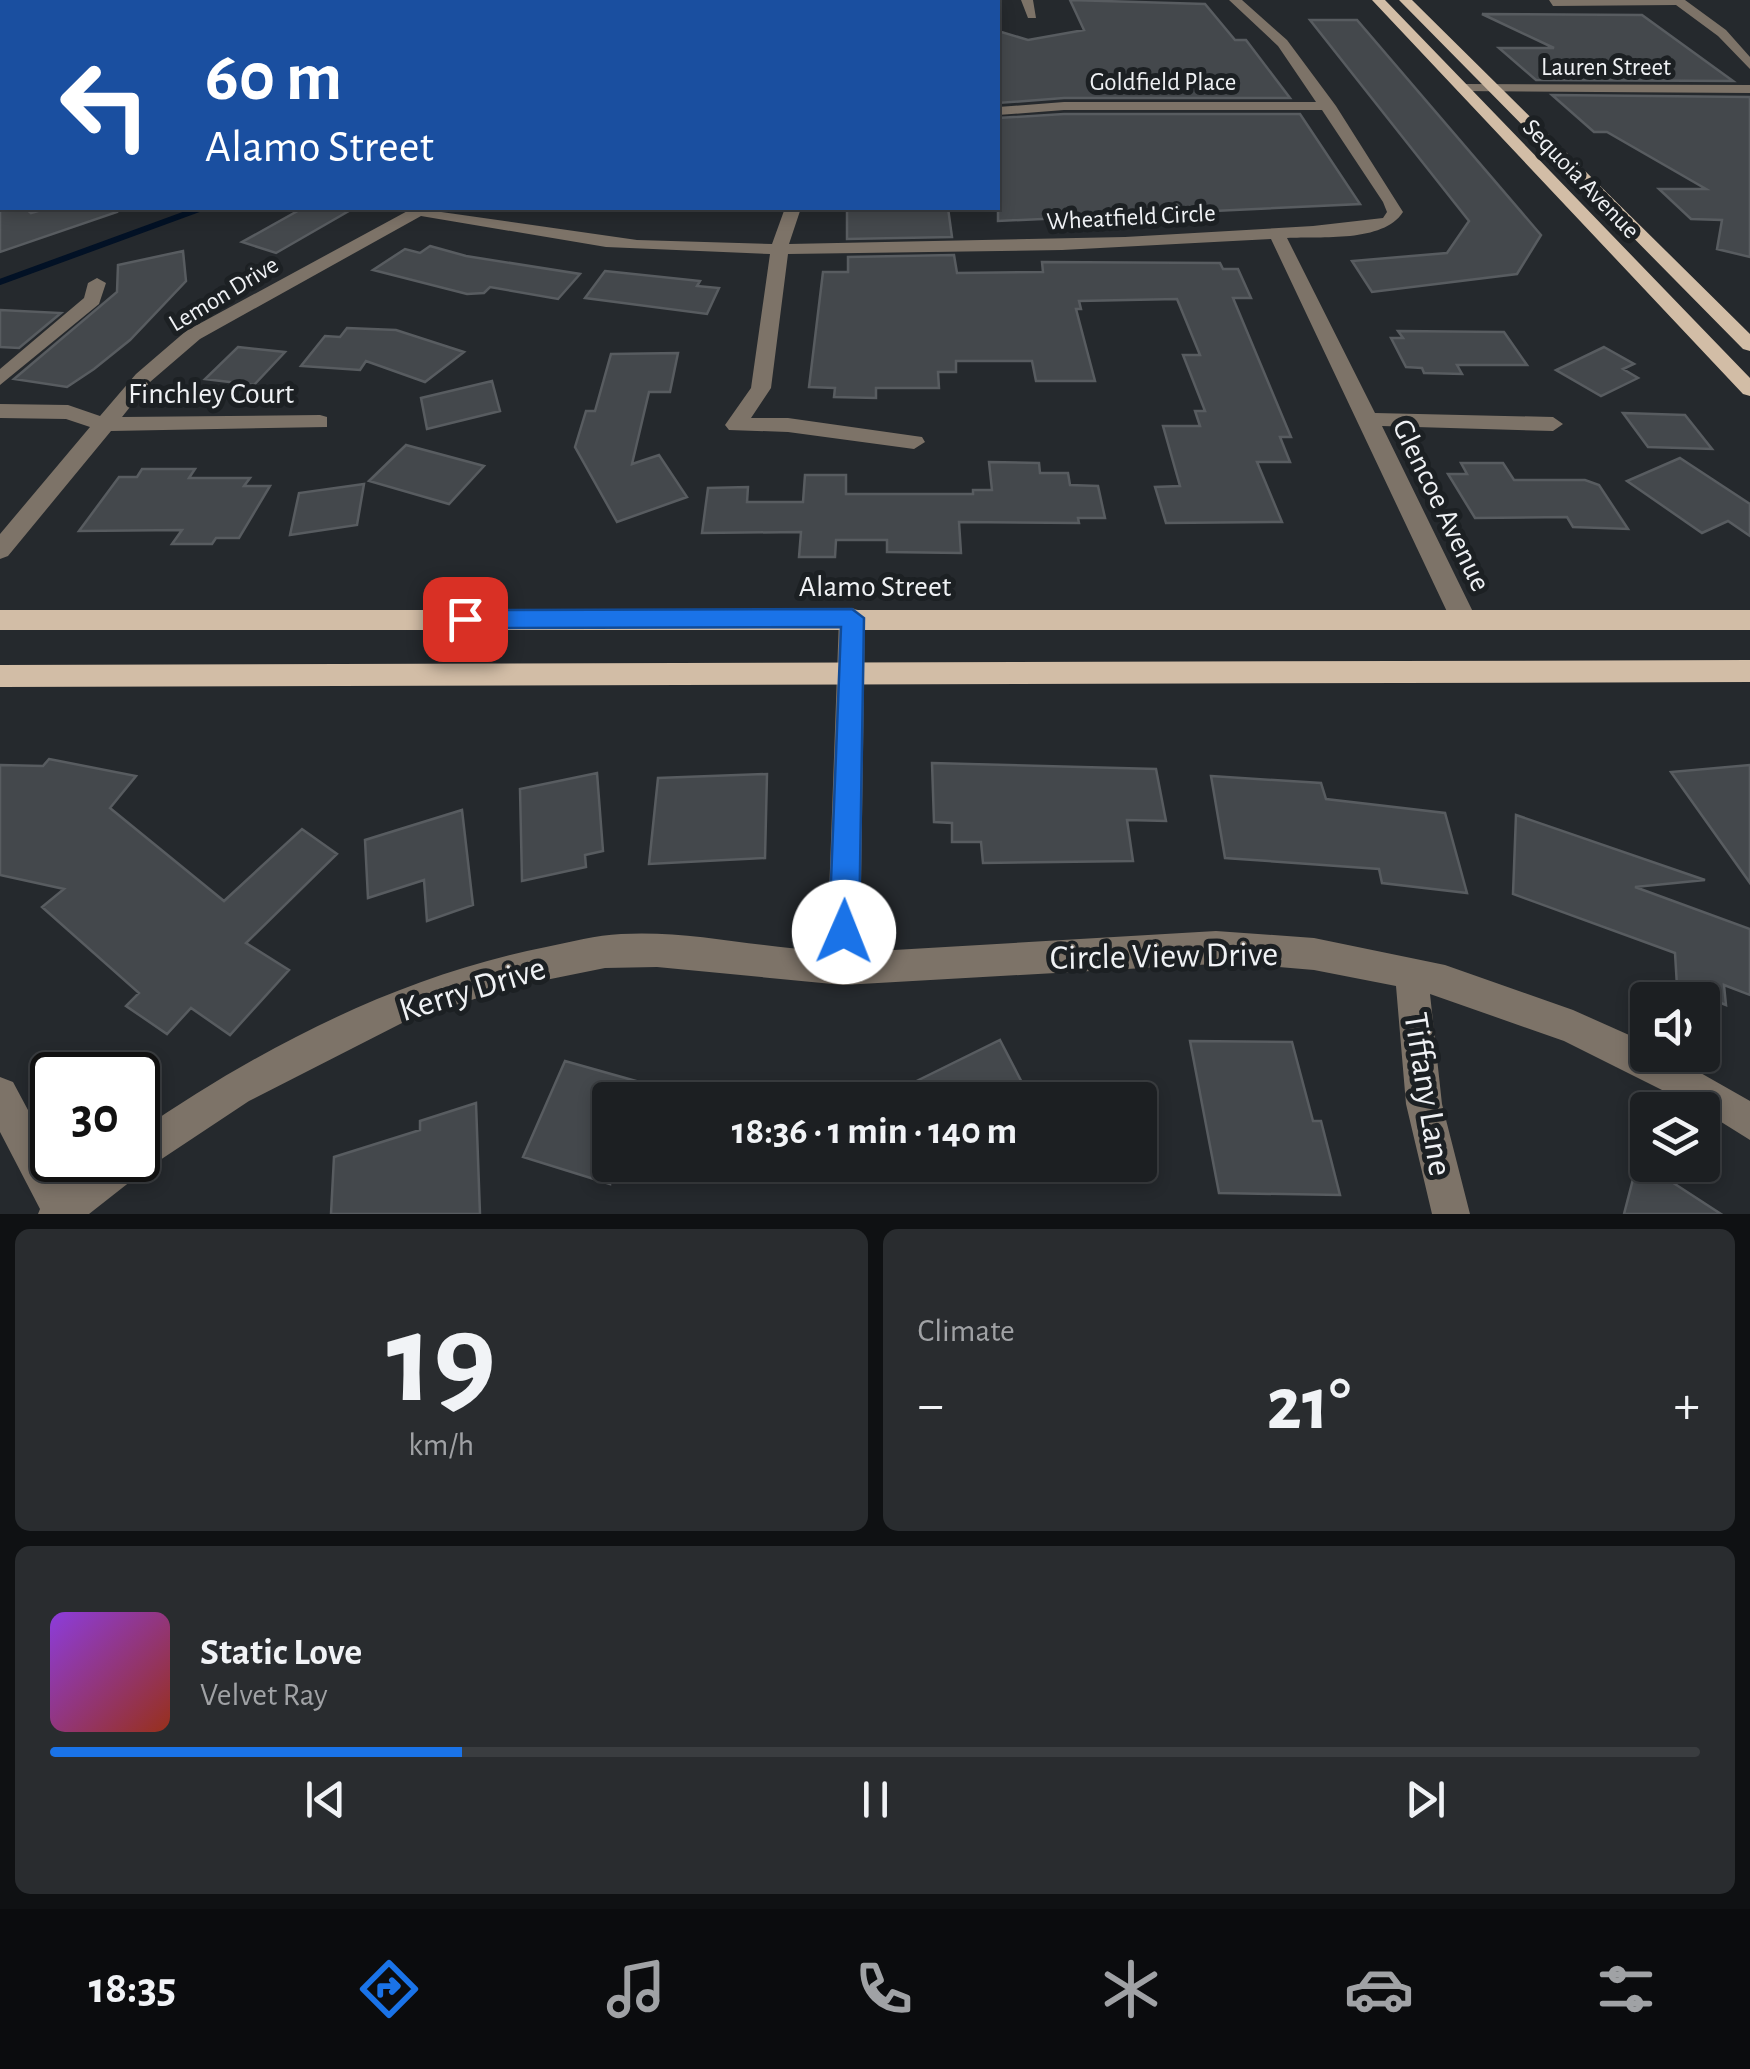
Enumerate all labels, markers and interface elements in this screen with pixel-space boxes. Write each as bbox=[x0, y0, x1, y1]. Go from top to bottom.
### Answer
icon: left bbox=[40, 40, 170, 170]
text: 60 m bbox=[205, 43, 342, 113]
street label: Lauren Street bbox=[1541, 55, 1671, 80]
street label: Goldfield Place bbox=[1090, 70, 1236, 95]
street label: Sequoia Avenue bbox=[1518, 115, 1644, 244]
text: Alamo Street bbox=[205, 125, 434, 170]
street label: Wheatfield Circle bbox=[1046, 201, 1216, 234]
street label: Lemon Drive bbox=[165, 252, 283, 337]
street label: Finchley Court bbox=[128, 379, 294, 409]
street label: Glencoe Avenue bbox=[1387, 415, 1496, 596]
street label: Alamo Street bbox=[799, 572, 952, 602]
pin bbox=[423, 577, 508, 662]
icon: arrive bbox=[438, 592, 493, 647]
position arrow bbox=[792, 880, 896, 984]
street label: Circle View Drive bbox=[1049, 937, 1279, 976]
street label: Kerry Drive bbox=[395, 951, 550, 1028]
map controls bbox=[1630, 982, 1720, 1182]
button: sound bbox=[1630, 982, 1720, 1072]
street label: Tiffany Lane bbox=[1397, 1010, 1458, 1178]
speed limit sign: 30 bbox=[30, 1052, 160, 1182]
button: layers bbox=[1630, 1092, 1720, 1182]
text: 18:36 · 1 min · 140 m bbox=[732, 1113, 1017, 1151]
text: 19 bbox=[386, 1296, 496, 1426]
text: Climate bbox=[918, 1315, 1015, 1347]
text: 21° bbox=[1267, 1368, 1351, 1443]
text: − bbox=[918, 1378, 944, 1433]
text: + bbox=[1674, 1378, 1700, 1433]
text: km/h bbox=[408, 1429, 474, 1461]
text: Static Love bbox=[200, 1634, 362, 1672]
text: Velvet Ray bbox=[200, 1679, 328, 1711]
icon: previous bbox=[298, 1772, 353, 1827]
icon: pause bbox=[848, 1772, 903, 1827]
icon: next bbox=[1398, 1772, 1453, 1827]
icon: directions bbox=[354, 1954, 424, 2024]
icon: music bbox=[601, 1954, 671, 2024]
icon: phone bbox=[849, 1954, 919, 2024]
icon: climate bbox=[1096, 1954, 1166, 2024]
icon: car bbox=[1344, 1954, 1414, 2024]
icon: filters bbox=[1591, 1954, 1661, 2024]
text: 18:35 bbox=[89, 1966, 176, 2011]

